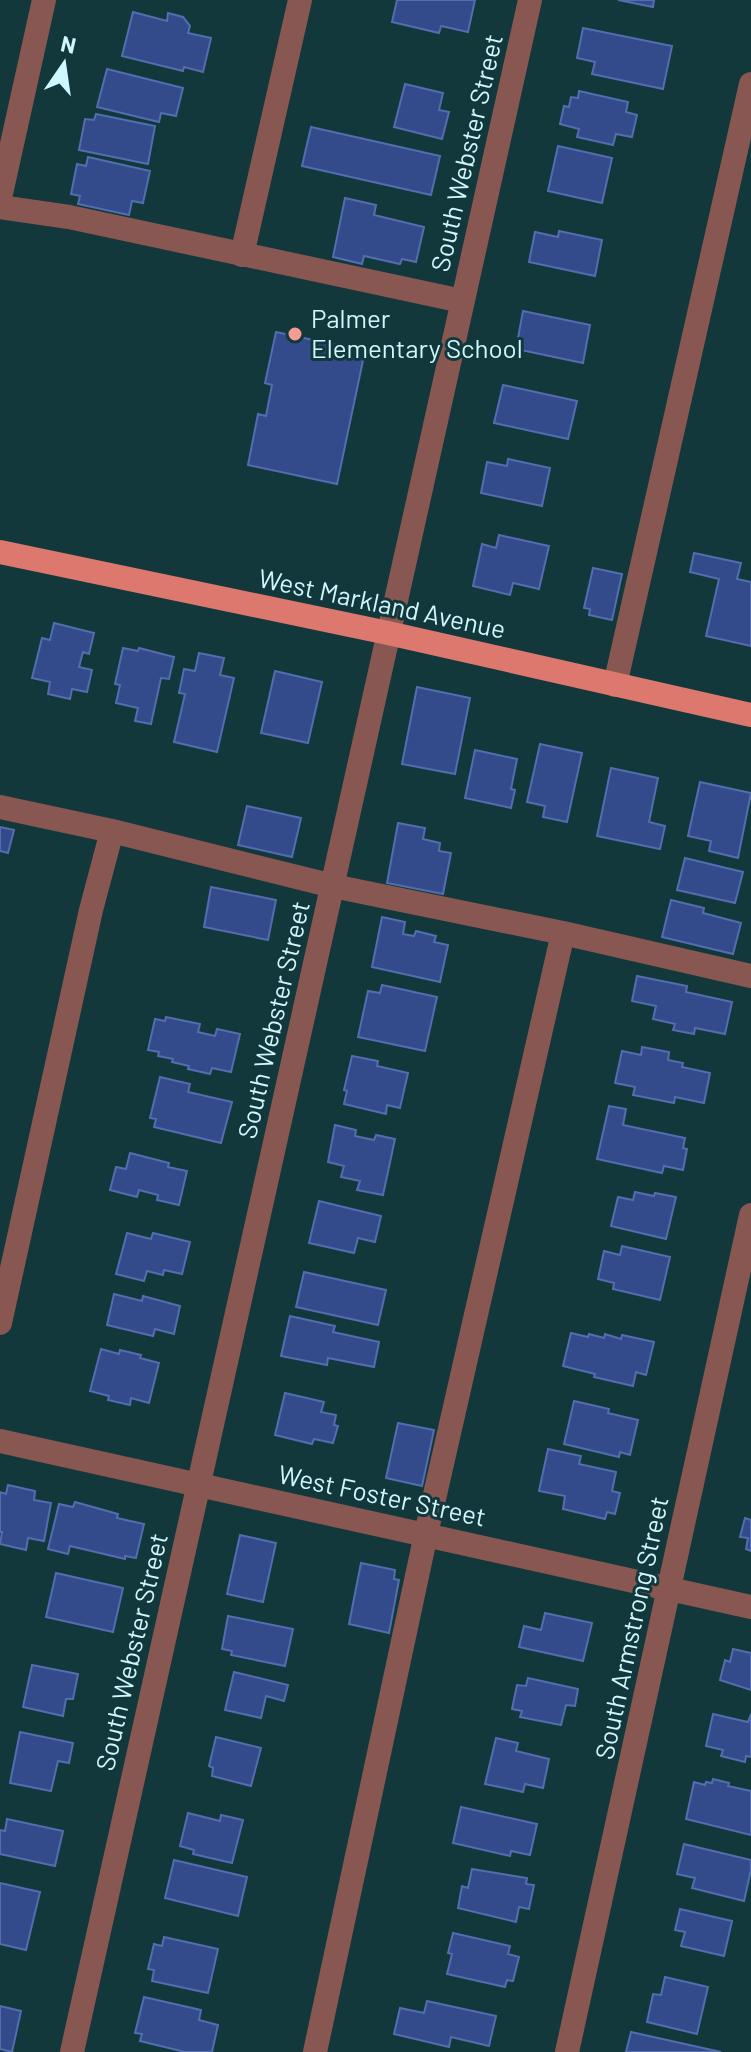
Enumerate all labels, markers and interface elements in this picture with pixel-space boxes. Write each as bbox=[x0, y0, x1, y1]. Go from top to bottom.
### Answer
north arrow bbox=[24, 24, 104, 104]
text: N bbox=[59, 29, 79, 58]
street label: South Webster Street bbox=[423, 31, 508, 274]
place label: Palmer Elementary School bbox=[311, 302, 523, 363]
marker: Palmer Elementary School bbox=[286, 325, 304, 343]
street label: West Markland Avenue bbox=[256, 561, 509, 644]
street label: South Webster Street bbox=[230, 898, 315, 1141]
street label: West Foster Street bbox=[276, 1457, 489, 1532]
street label: South Armstrong Street bbox=[587, 1493, 674, 1762]
street label: South Webster Street bbox=[88, 1530, 173, 1773]

